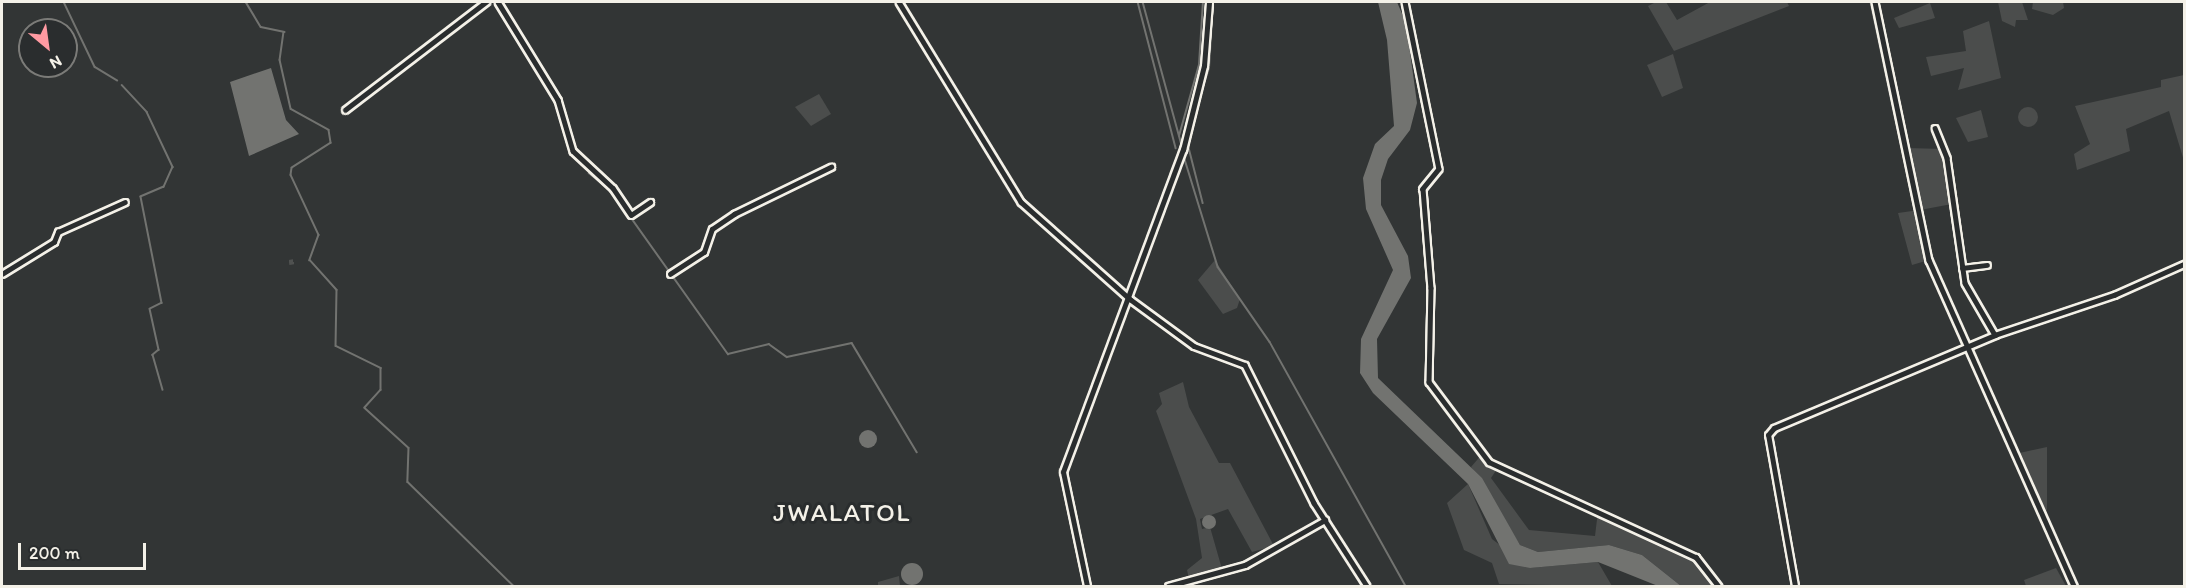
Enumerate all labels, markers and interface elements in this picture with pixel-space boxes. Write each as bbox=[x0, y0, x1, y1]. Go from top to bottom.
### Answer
north arrow bbox=[18, 18, 78, 78]
text: N bbox=[47, 52, 65, 73]
district label: JWALATOL bbox=[772, 497, 912, 529]
scale bar bbox=[21, 531, 148, 569]
text: 200 m bbox=[29, 542, 80, 564]

